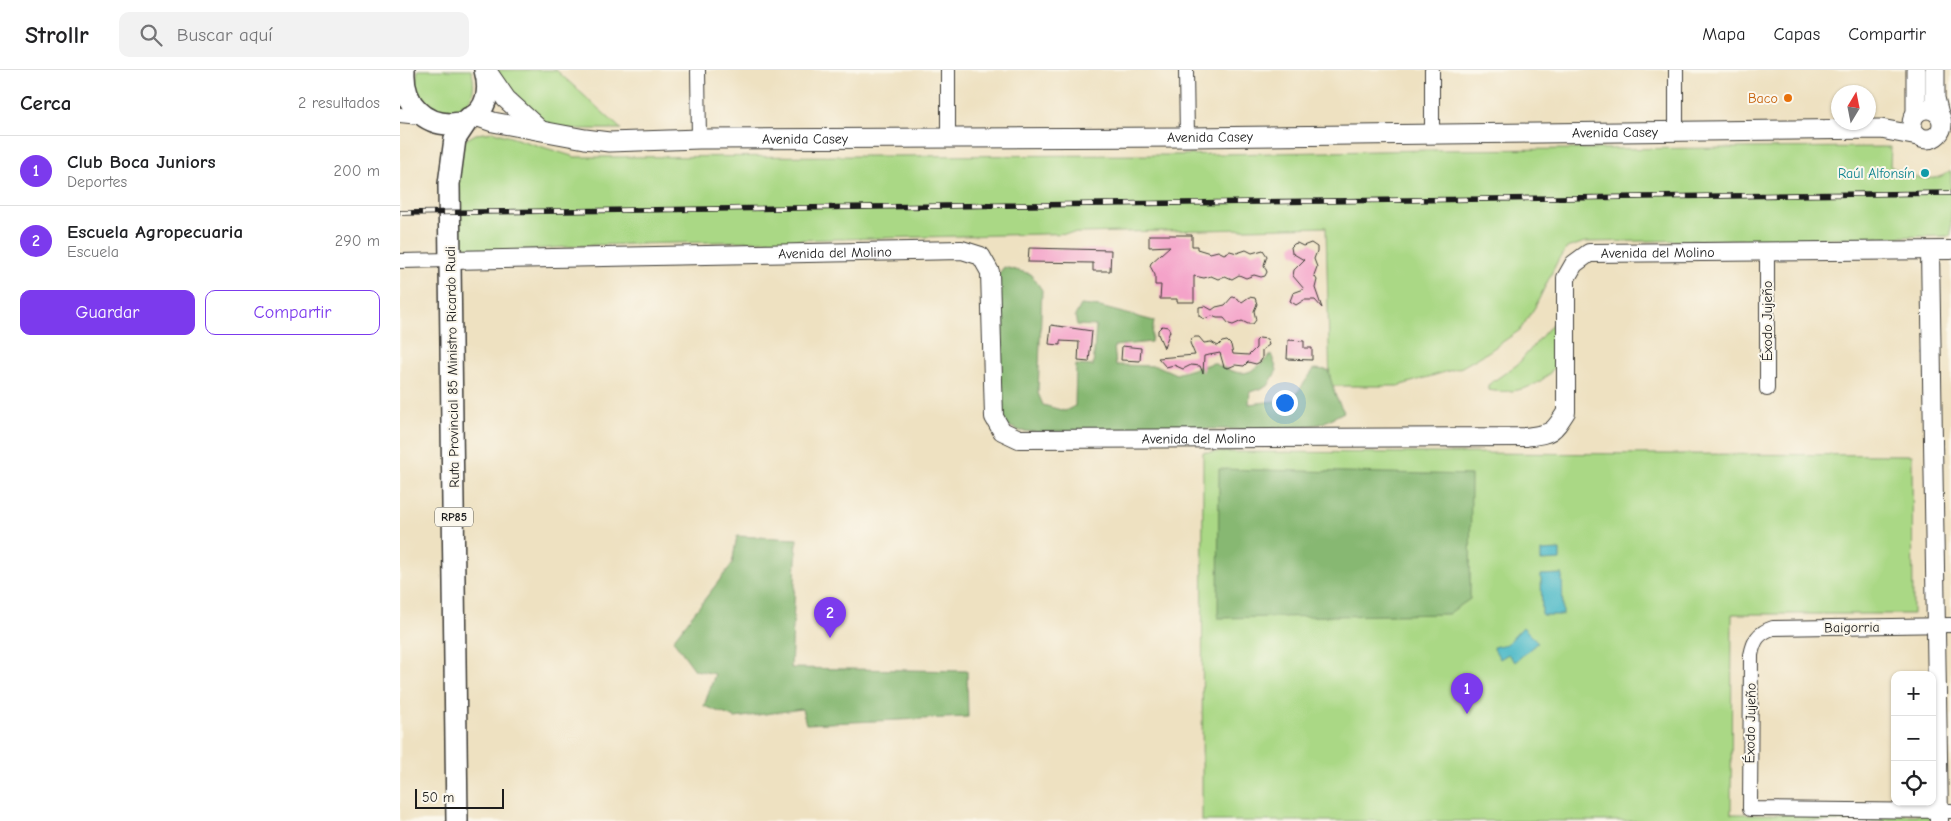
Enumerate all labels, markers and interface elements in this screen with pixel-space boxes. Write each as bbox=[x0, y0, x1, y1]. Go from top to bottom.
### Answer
search box bbox=[119, 12, 469, 57]
text: Strollr bbox=[25, 21, 89, 49]
icon: search bbox=[137, 21, 165, 49]
text: Buscar aquí bbox=[177, 24, 273, 46]
text: Mapa bbox=[1702, 24, 1745, 45]
text: Capas bbox=[1773, 24, 1820, 45]
text: Compartir bbox=[1848, 24, 1926, 45]
north arrow bbox=[1831, 85, 1876, 130]
place label: Baco bbox=[1748, 90, 1778, 107]
text: Cerca bbox=[20, 91, 71, 115]
marker: Baco bbox=[1782, 92, 1794, 104]
text: 2 resultados bbox=[298, 94, 380, 112]
street label: Avenida Casey bbox=[1572, 124, 1659, 142]
street label: Avenida Casey bbox=[1167, 128, 1254, 146]
street label: Avenida Casey bbox=[762, 130, 849, 148]
text: Club Boca Juniors bbox=[67, 151, 216, 173]
text: 1 bbox=[33, 162, 39, 180]
text: 200 m bbox=[334, 162, 380, 180]
place label: Raúl Alfonsín bbox=[1838, 165, 1915, 182]
marker: Raúl Alfonsín bbox=[1919, 167, 1931, 179]
text: Deportes bbox=[67, 173, 127, 191]
text: Escuela Agropecuaria bbox=[67, 221, 243, 243]
text: 2 bbox=[32, 232, 40, 250]
text: 290 m bbox=[335, 232, 380, 250]
text: Escuela bbox=[67, 243, 119, 261]
street label: Avenida del Molino bbox=[778, 243, 892, 263]
street label: Avenida del Molino bbox=[1601, 244, 1715, 262]
street label: Ruta Provincial 85 Ministro Ricardo Rudi bbox=[442, 246, 463, 488]
street label: Éxodo Jujeño bbox=[1759, 281, 1776, 361]
button: Guardar bbox=[20, 290, 195, 335]
button: Compartir bbox=[205, 290, 380, 335]
your location bbox=[1272, 390, 1298, 416]
street label: Avenida del Molino bbox=[1142, 430, 1256, 448]
road number: RP85 bbox=[435, 508, 473, 527]
pin: 2 bbox=[814, 597, 846, 638]
street label: Baigorria bbox=[1824, 619, 1880, 636]
map controls bbox=[1891, 671, 1936, 806]
button: + bbox=[1891, 671, 1936, 716]
pin: 1 bbox=[1451, 673, 1483, 714]
street label: Éxodo Jujeño bbox=[1741, 683, 1760, 764]
button: − bbox=[1891, 716, 1936, 761]
button: locate bbox=[1891, 761, 1936, 806]
scale bar bbox=[415, 786, 504, 809]
text: 50 m bbox=[422, 789, 454, 806]

